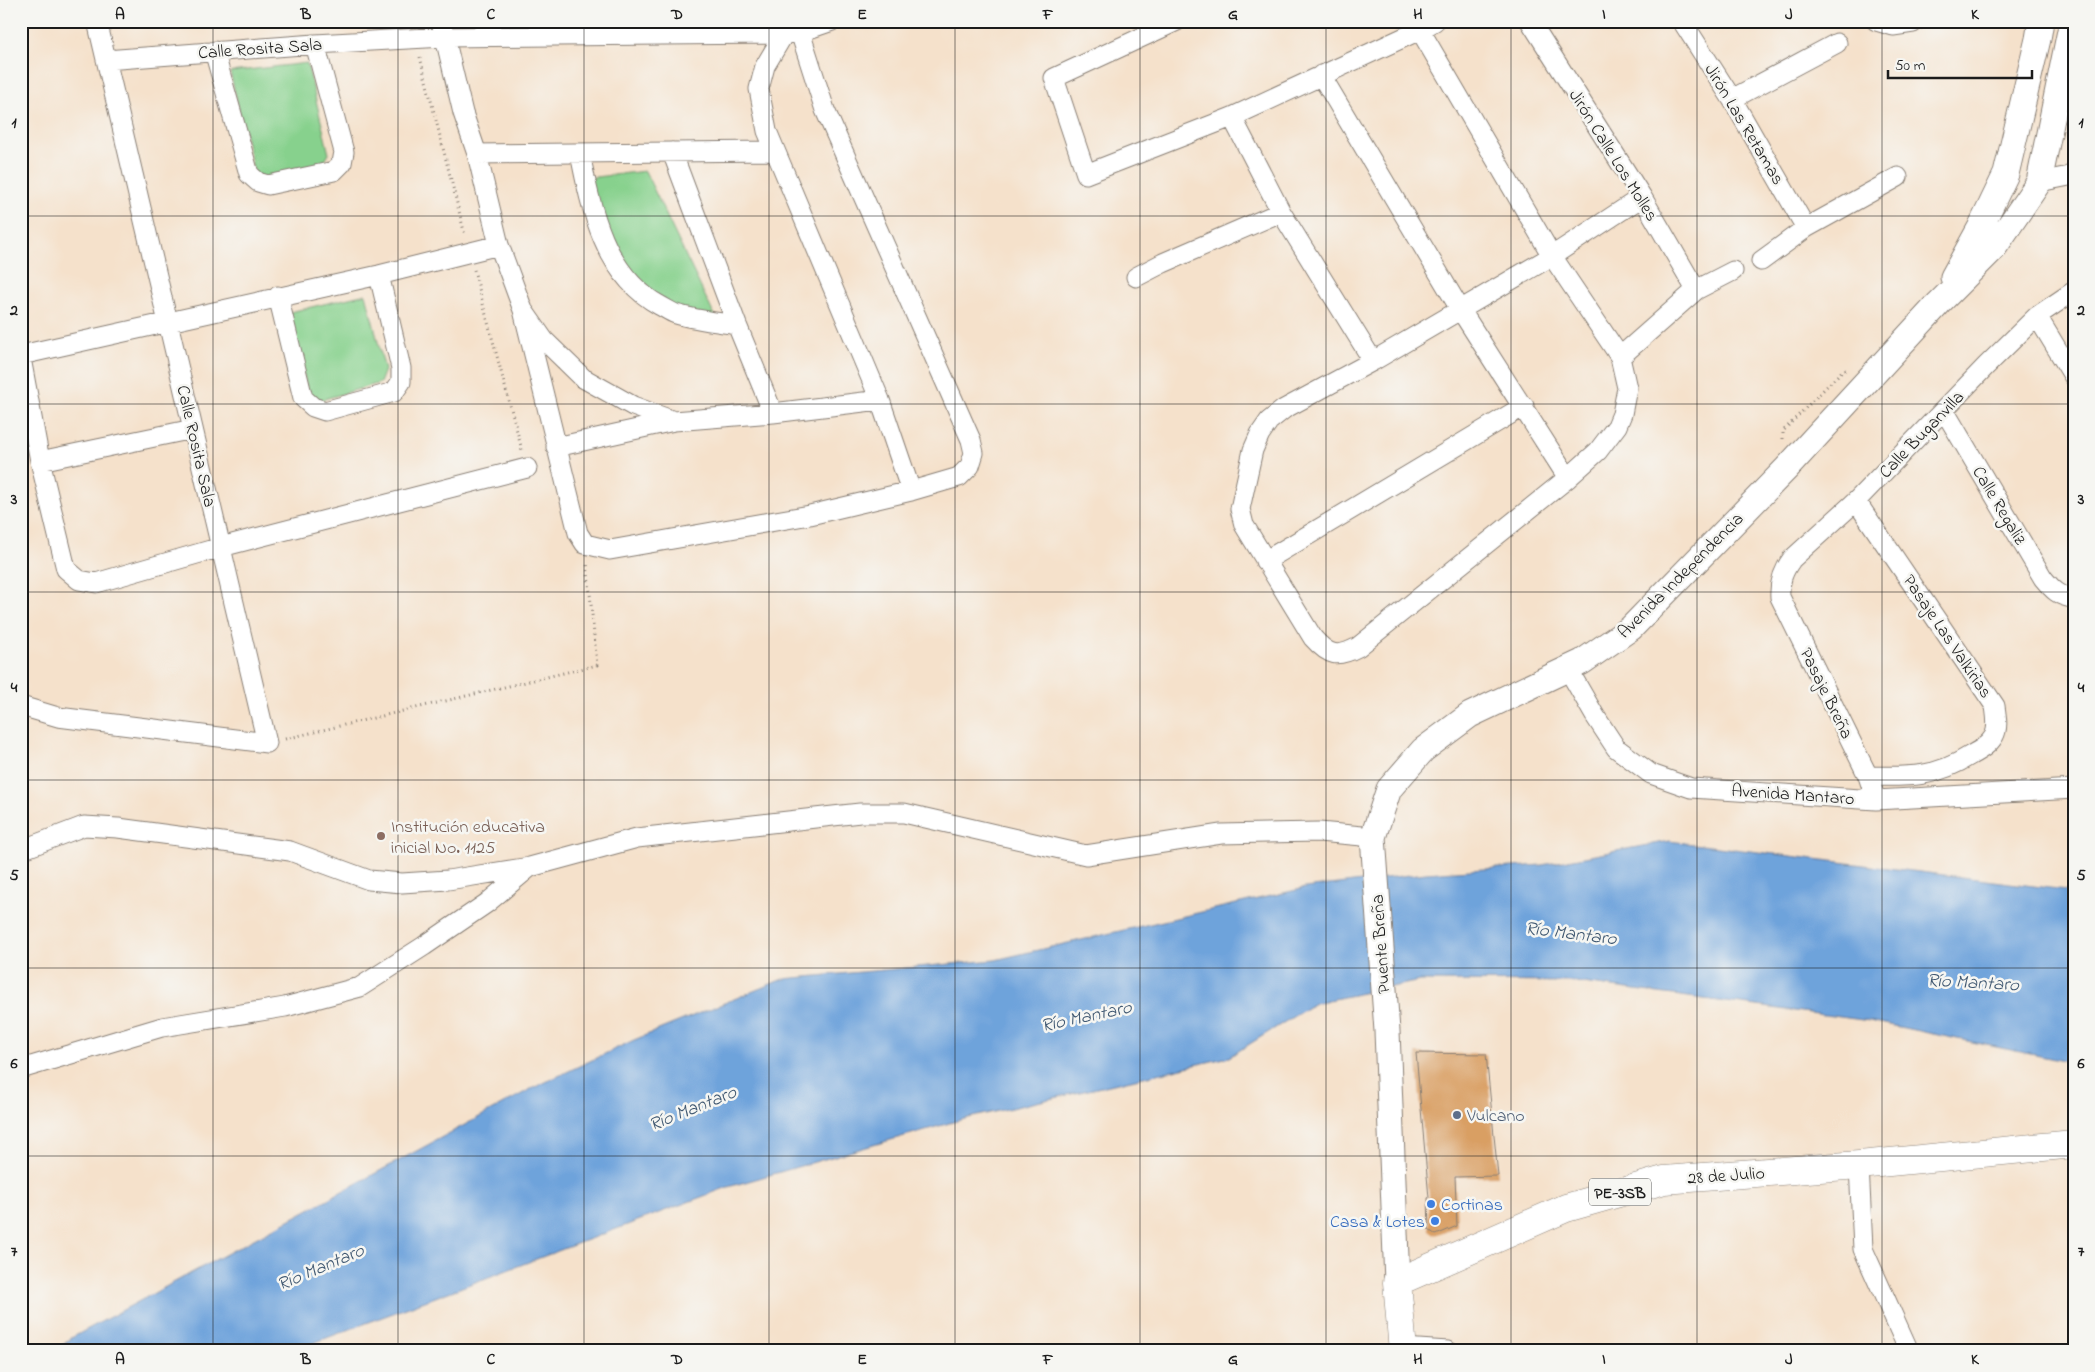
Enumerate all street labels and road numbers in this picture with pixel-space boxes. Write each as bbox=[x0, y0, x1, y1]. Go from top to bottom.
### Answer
street label: Calle Rosita Sala bbox=[197, 33, 323, 67]
street label: Jirón Las Retamas bbox=[1697, 60, 1790, 190]
street label: Jirón Calle Los Molles bbox=[1561, 85, 1663, 227]
street label: Calle Rosita Sala bbox=[168, 383, 222, 510]
street label: Calle Buganvilla bbox=[1874, 386, 1972, 486]
street label: Calle Regaliz bbox=[1964, 462, 2032, 551]
street label: Avenida Independencia bbox=[1612, 507, 1750, 645]
street label: Pasaje Las Valkirias bbox=[1895, 570, 1997, 704]
street label: Pasaje Breña bbox=[1792, 644, 1858, 744]
street label: Avenida Mantaro bbox=[1730, 779, 1855, 813]
street label: Puente Breña bbox=[1366, 893, 1398, 994]
street label: 28 de Julio bbox=[1687, 1161, 1766, 1193]
road number: PE-3SB bbox=[1589, 1178, 1651, 1206]

